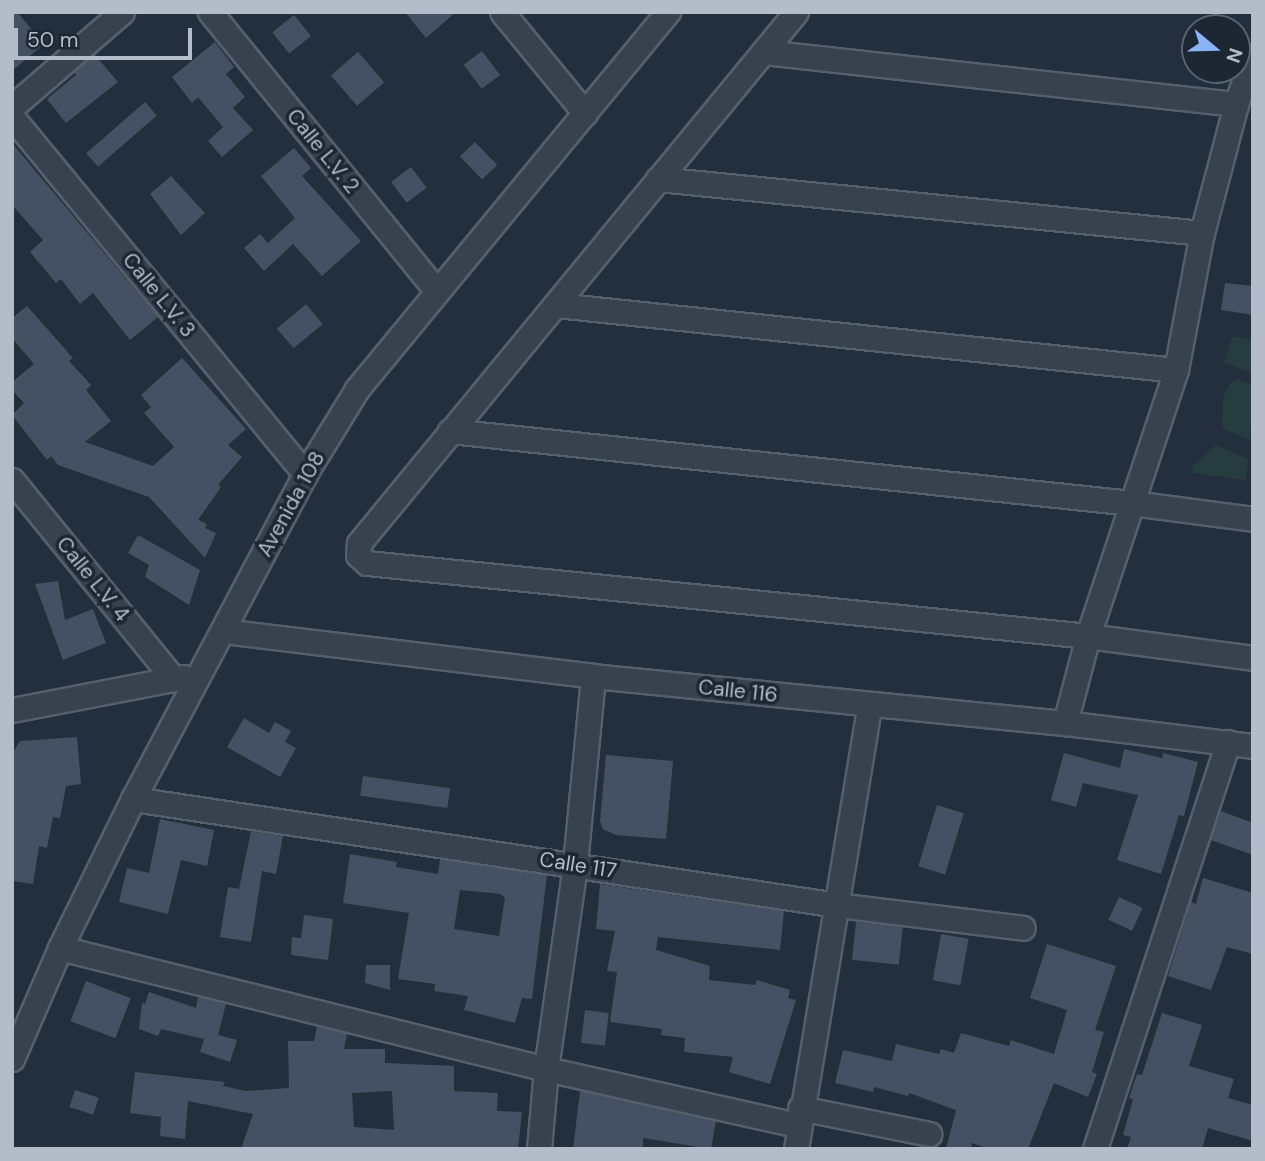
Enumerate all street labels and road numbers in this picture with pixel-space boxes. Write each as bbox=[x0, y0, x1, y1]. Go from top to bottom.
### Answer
street label: Calle L.V. 2 bbox=[281, 104, 365, 198]
street label: Calle L.V. 3 bbox=[117, 248, 201, 342]
street label: Avenida 108 bbox=[252, 447, 330, 561]
street label: Calle L.V. 4 bbox=[51, 532, 135, 626]
street label: Calle 116 bbox=[697, 674, 779, 708]
street label: Calle 117 bbox=[538, 846, 618, 884]

